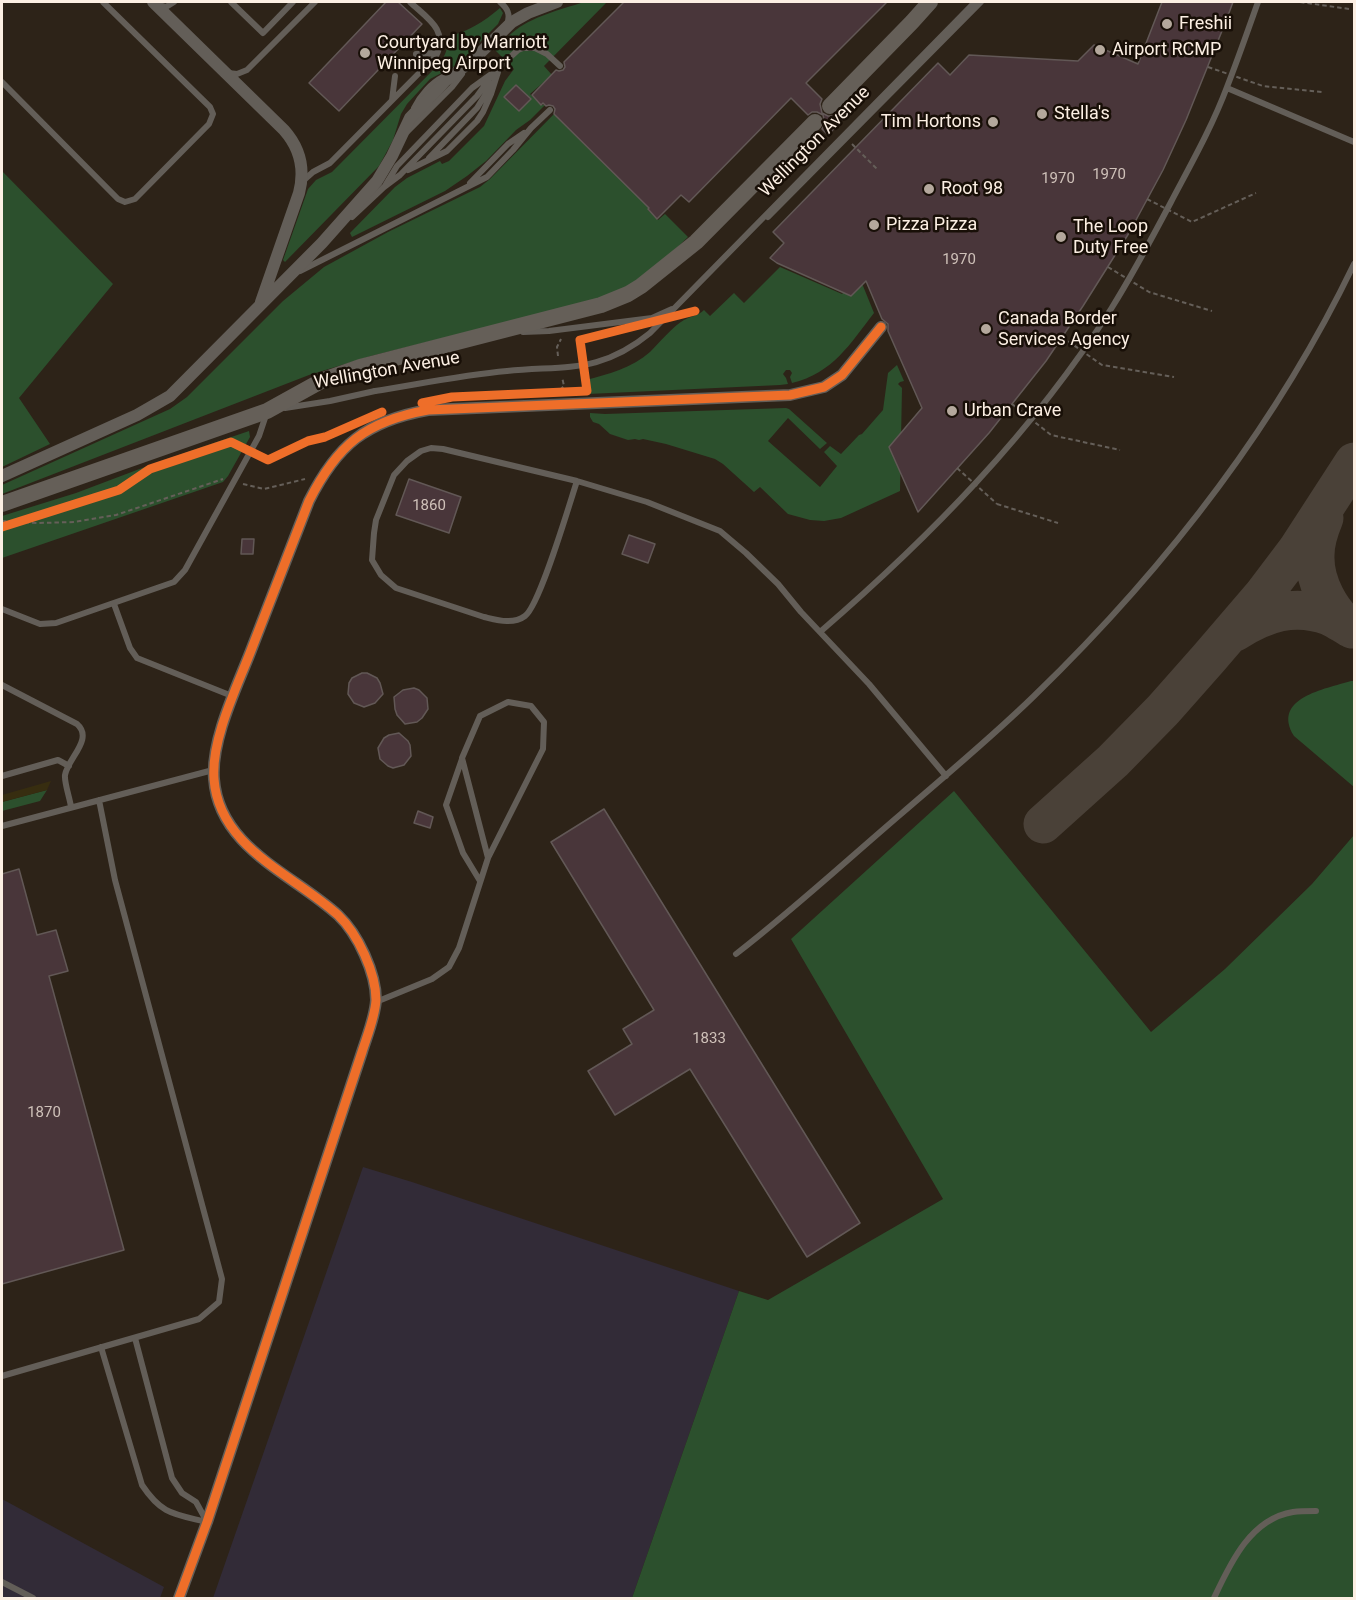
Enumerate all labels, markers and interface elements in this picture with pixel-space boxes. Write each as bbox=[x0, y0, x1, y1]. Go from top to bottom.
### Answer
place label: Freshii bbox=[1179, 13, 1232, 35]
marker: Freshii bbox=[1160, 17, 1174, 31]
place label: Courtyard by Marriott Winnipeg Airport bbox=[377, 32, 547, 74]
place label: Airport RCMP bbox=[1112, 39, 1221, 61]
marker: Airport RCMP bbox=[1093, 43, 1107, 57]
marker: Courtyard by Marriott Winnipeg Airport bbox=[358, 46, 372, 60]
street label: Wellington Avenue bbox=[755, 82, 875, 202]
place label: Stella's bbox=[1054, 103, 1110, 125]
marker: Stella's bbox=[1035, 107, 1049, 121]
place label: Tim Hortons bbox=[881, 111, 981, 133]
marker: Tim Hortons bbox=[986, 115, 1000, 129]
house number: 1970 bbox=[1092, 166, 1126, 184]
house number: 1970 bbox=[1041, 170, 1075, 188]
place label: Root 98 bbox=[941, 178, 1003, 200]
marker: Root 98 bbox=[922, 182, 936, 196]
place label: Pizza Pizza bbox=[886, 214, 977, 236]
place label: The Loop Duty Free bbox=[1073, 216, 1148, 258]
marker: Pizza Pizza bbox=[867, 218, 881, 232]
marker: The Loop Duty Free bbox=[1054, 230, 1068, 244]
house number: 1970 bbox=[942, 251, 976, 269]
place label: Canada Border Services Agency bbox=[998, 308, 1130, 350]
marker: Canada Border Services Agency bbox=[979, 322, 993, 336]
street label: Wellington Avenue bbox=[312, 348, 462, 394]
place label: Urban Crave bbox=[964, 400, 1061, 422]
marker: Urban Crave bbox=[945, 404, 959, 418]
house number: 1860 bbox=[412, 497, 446, 515]
house number: 1833 bbox=[692, 1030, 726, 1048]
house number: 1870 bbox=[27, 1104, 61, 1122]

